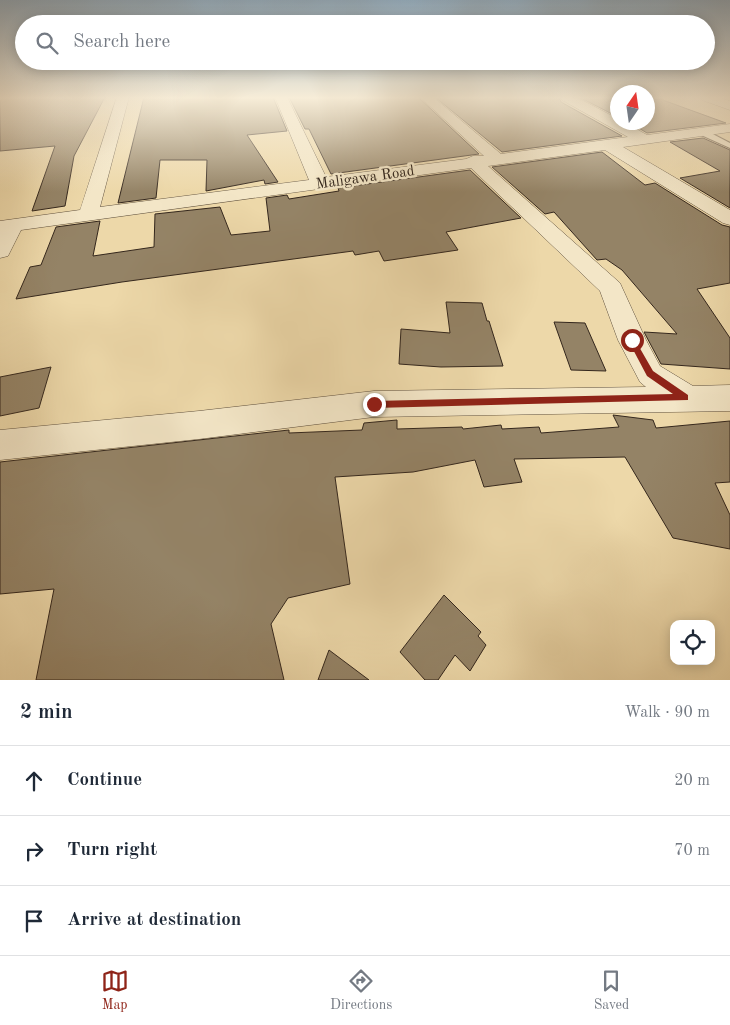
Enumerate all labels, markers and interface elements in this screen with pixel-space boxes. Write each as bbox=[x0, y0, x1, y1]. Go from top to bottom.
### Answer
search box bbox=[15, 15, 715, 70]
icon: search bbox=[33, 29, 61, 57]
text: Search here bbox=[73, 33, 170, 52]
north arrow bbox=[610, 85, 655, 130]
street label: Maligawa Road bbox=[315, 164, 416, 193]
route start bbox=[621, 329, 644, 352]
route end bbox=[363, 393, 386, 416]
map controls bbox=[670, 620, 715, 665]
button: locate bbox=[670, 620, 715, 665]
text: 2 min bbox=[20, 702, 73, 723]
text: Walk · 90 m bbox=[624, 705, 710, 721]
icon: ahead bbox=[20, 767, 48, 795]
text: Continue bbox=[67, 771, 142, 790]
text: 20 m bbox=[674, 773, 710, 789]
icon: right bbox=[20, 837, 48, 865]
text: Turn right bbox=[67, 841, 157, 860]
text: 70 m bbox=[674, 843, 710, 859]
icon: arrive bbox=[20, 907, 48, 935]
text: Arrive at destination bbox=[67, 911, 241, 930]
tab: Map bbox=[101, 967, 129, 1014]
tab: Directions bbox=[330, 967, 392, 1014]
tab: Saved bbox=[594, 967, 629, 1014]

